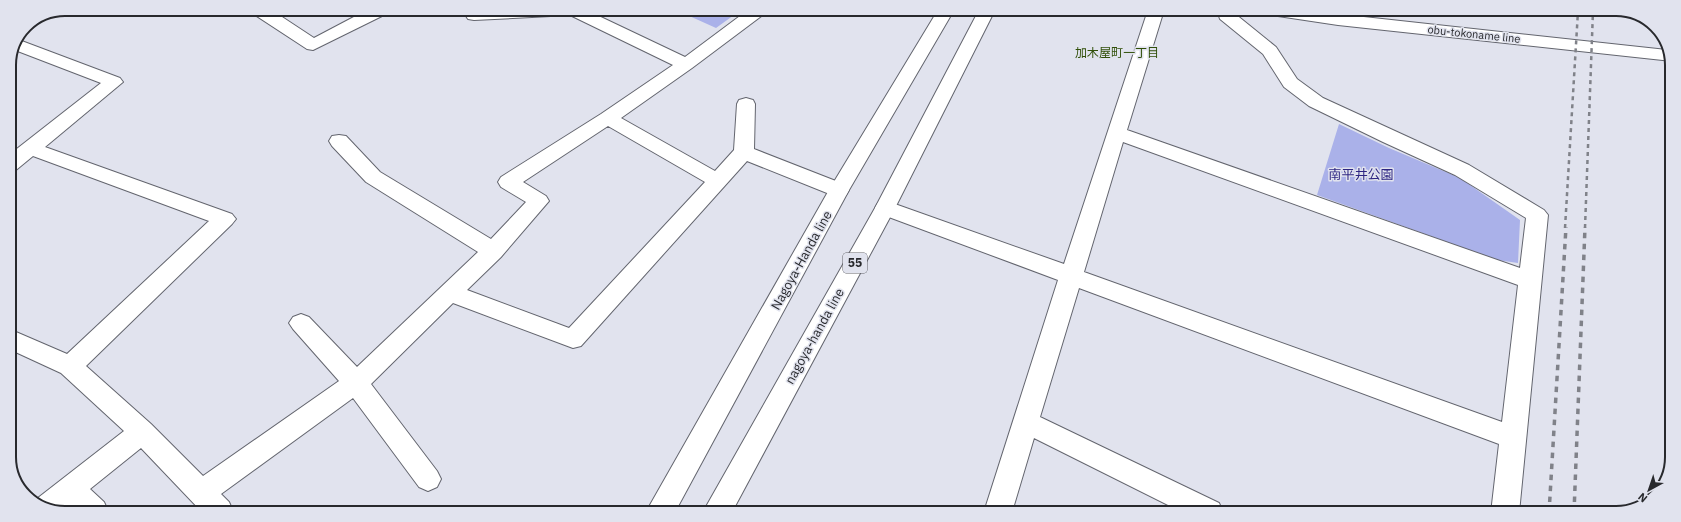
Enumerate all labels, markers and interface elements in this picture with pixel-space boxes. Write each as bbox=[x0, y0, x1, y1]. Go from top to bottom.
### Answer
street label: obu-tokoname line bbox=[1427, 22, 1521, 46]
district label: 加木屋町一丁目 bbox=[1075, 45, 1159, 60]
park label: 南平井公園 bbox=[1328, 166, 1394, 183]
street label: Nagoya-Handa line bbox=[767, 208, 836, 313]
road number: 55 bbox=[843, 253, 867, 273]
street label: nagoya-handa line bbox=[781, 285, 848, 387]
north arrow bbox=[1629, 470, 1669, 510]
text: N bbox=[1635, 490, 1650, 506]

